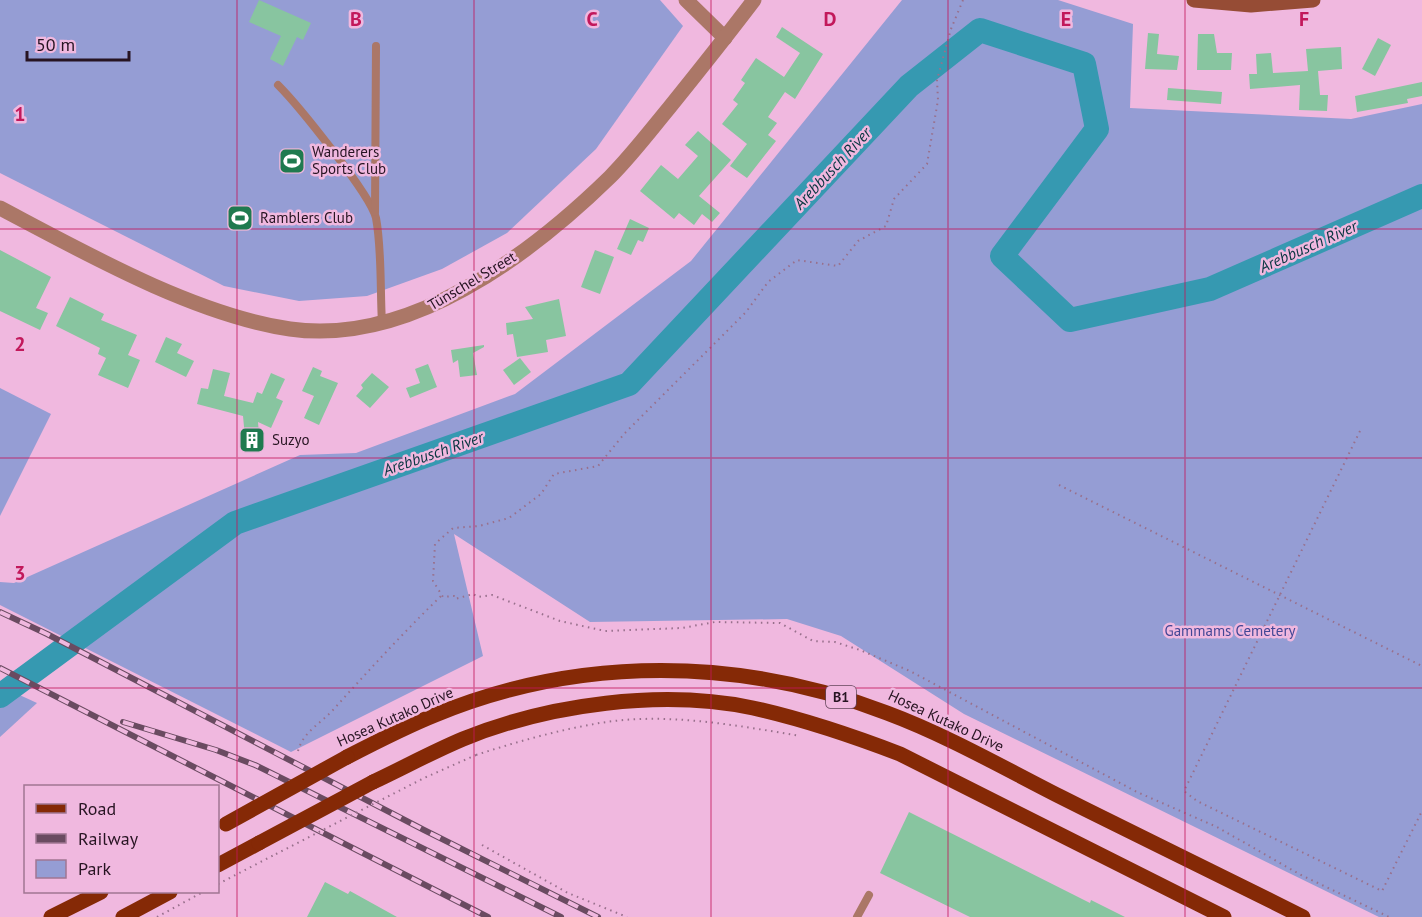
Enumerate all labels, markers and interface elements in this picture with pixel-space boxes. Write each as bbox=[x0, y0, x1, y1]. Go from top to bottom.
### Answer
text: B bbox=[350, 6, 362, 32]
text: C bbox=[586, 6, 598, 32]
text: D bbox=[824, 6, 837, 32]
text: E bbox=[1061, 6, 1071, 32]
text: F bbox=[1299, 6, 1309, 32]
scale bar bbox=[27, 24, 129, 62]
text: 50 m bbox=[36, 33, 75, 56]
text: 1 bbox=[14, 101, 26, 127]
water label: Arebbusch River bbox=[788, 122, 876, 214]
place label: Wanderers Sports Club bbox=[312, 142, 386, 178]
sports icon: Wanderers Sports Club bbox=[277, 146, 307, 176]
sports icon: Ramblers Club bbox=[225, 203, 255, 233]
place label: Ramblers Club bbox=[260, 208, 353, 227]
water label: Arebbusch River bbox=[1255, 215, 1361, 277]
street label: Tünschel Street bbox=[424, 247, 519, 314]
text: 2 bbox=[14, 331, 26, 357]
building icon: Suzyo bbox=[237, 425, 267, 455]
water label: Arebbusch River bbox=[379, 426, 487, 480]
place label: Suzyo bbox=[272, 430, 309, 449]
text: 3 bbox=[14, 560, 26, 586]
park label: Gammams Cemetery bbox=[1164, 621, 1296, 640]
street label: Hosea Kutako Drive bbox=[334, 682, 456, 751]
street label: Hosea Kutako Drive bbox=[885, 685, 1007, 756]
road number: B1 bbox=[826, 686, 856, 708]
legend bbox=[24, 785, 219, 893]
text: Road bbox=[78, 797, 116, 820]
text: Railway bbox=[78, 827, 139, 850]
text: Park bbox=[78, 857, 111, 880]

